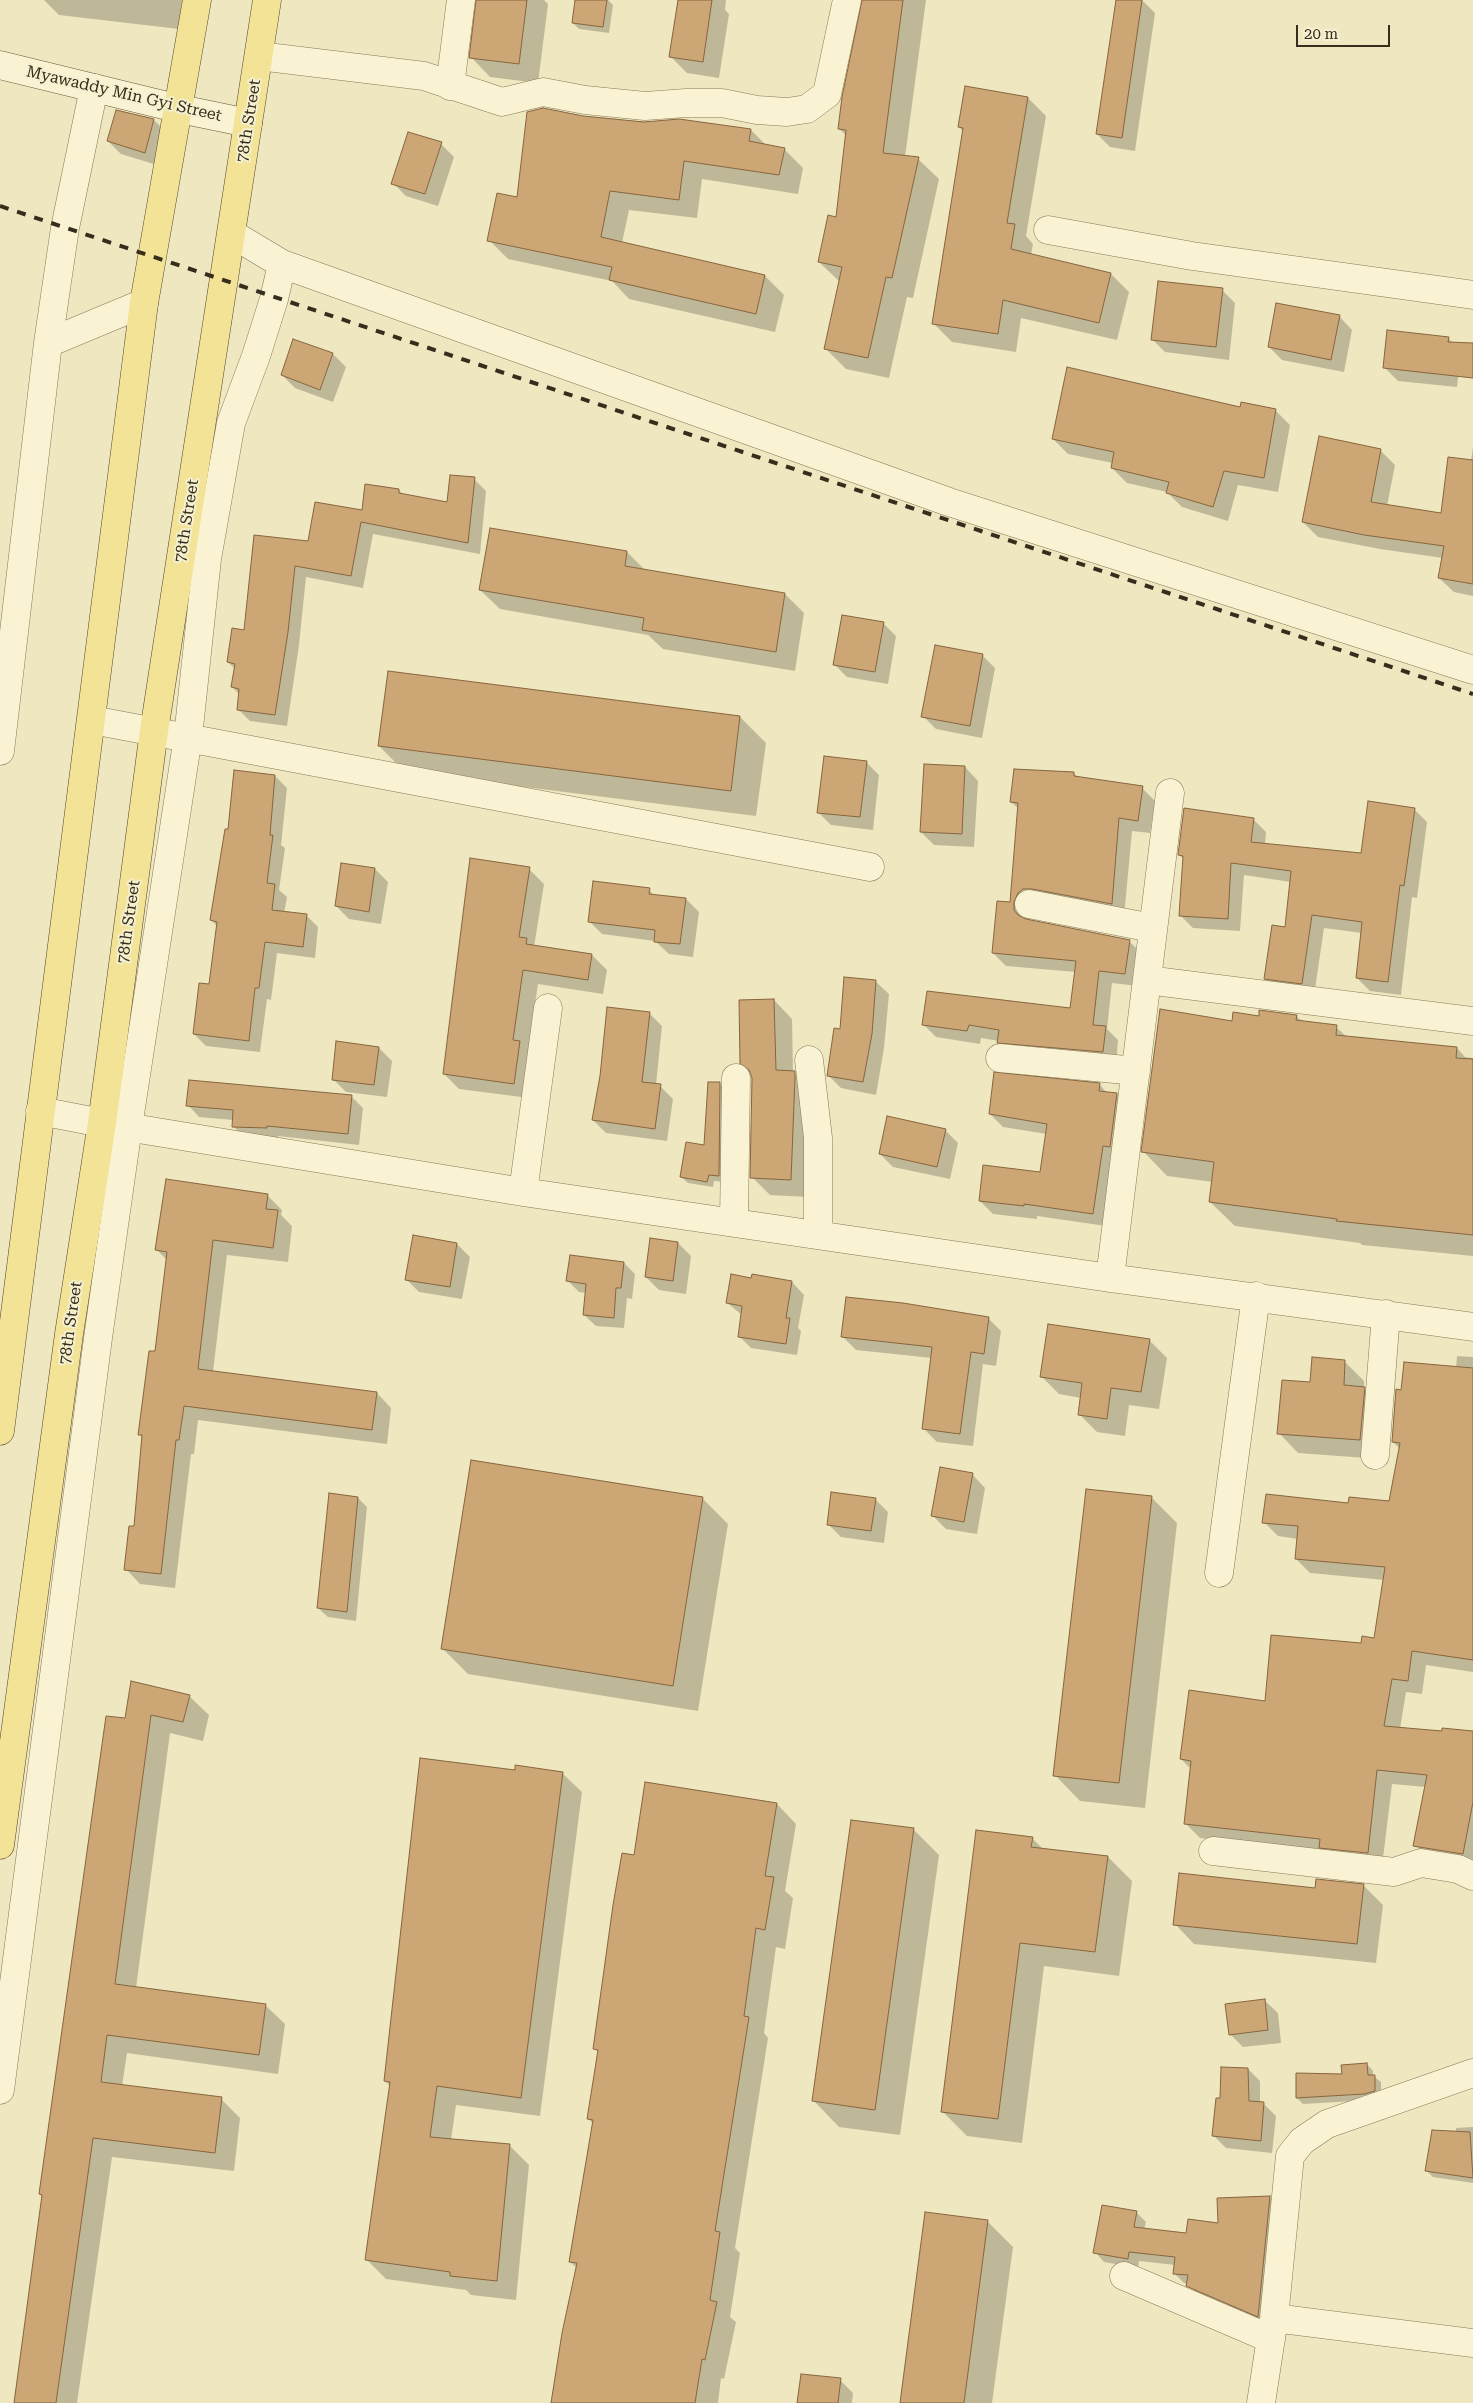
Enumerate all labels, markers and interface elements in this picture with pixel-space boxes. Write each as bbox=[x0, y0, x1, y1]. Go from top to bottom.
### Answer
scale bar bbox=[1298, 15, 1392, 47]
text: 20 m bbox=[1304, 25, 1338, 43]
street label: Myawaddy Min Gyi Street bbox=[24, 62, 224, 126]
street label: 78th Street bbox=[233, 78, 265, 164]
street label: 78th Street bbox=[171, 478, 203, 564]
street label: 78th Street bbox=[114, 879, 144, 965]
street label: 78th Street bbox=[56, 1280, 86, 1366]

